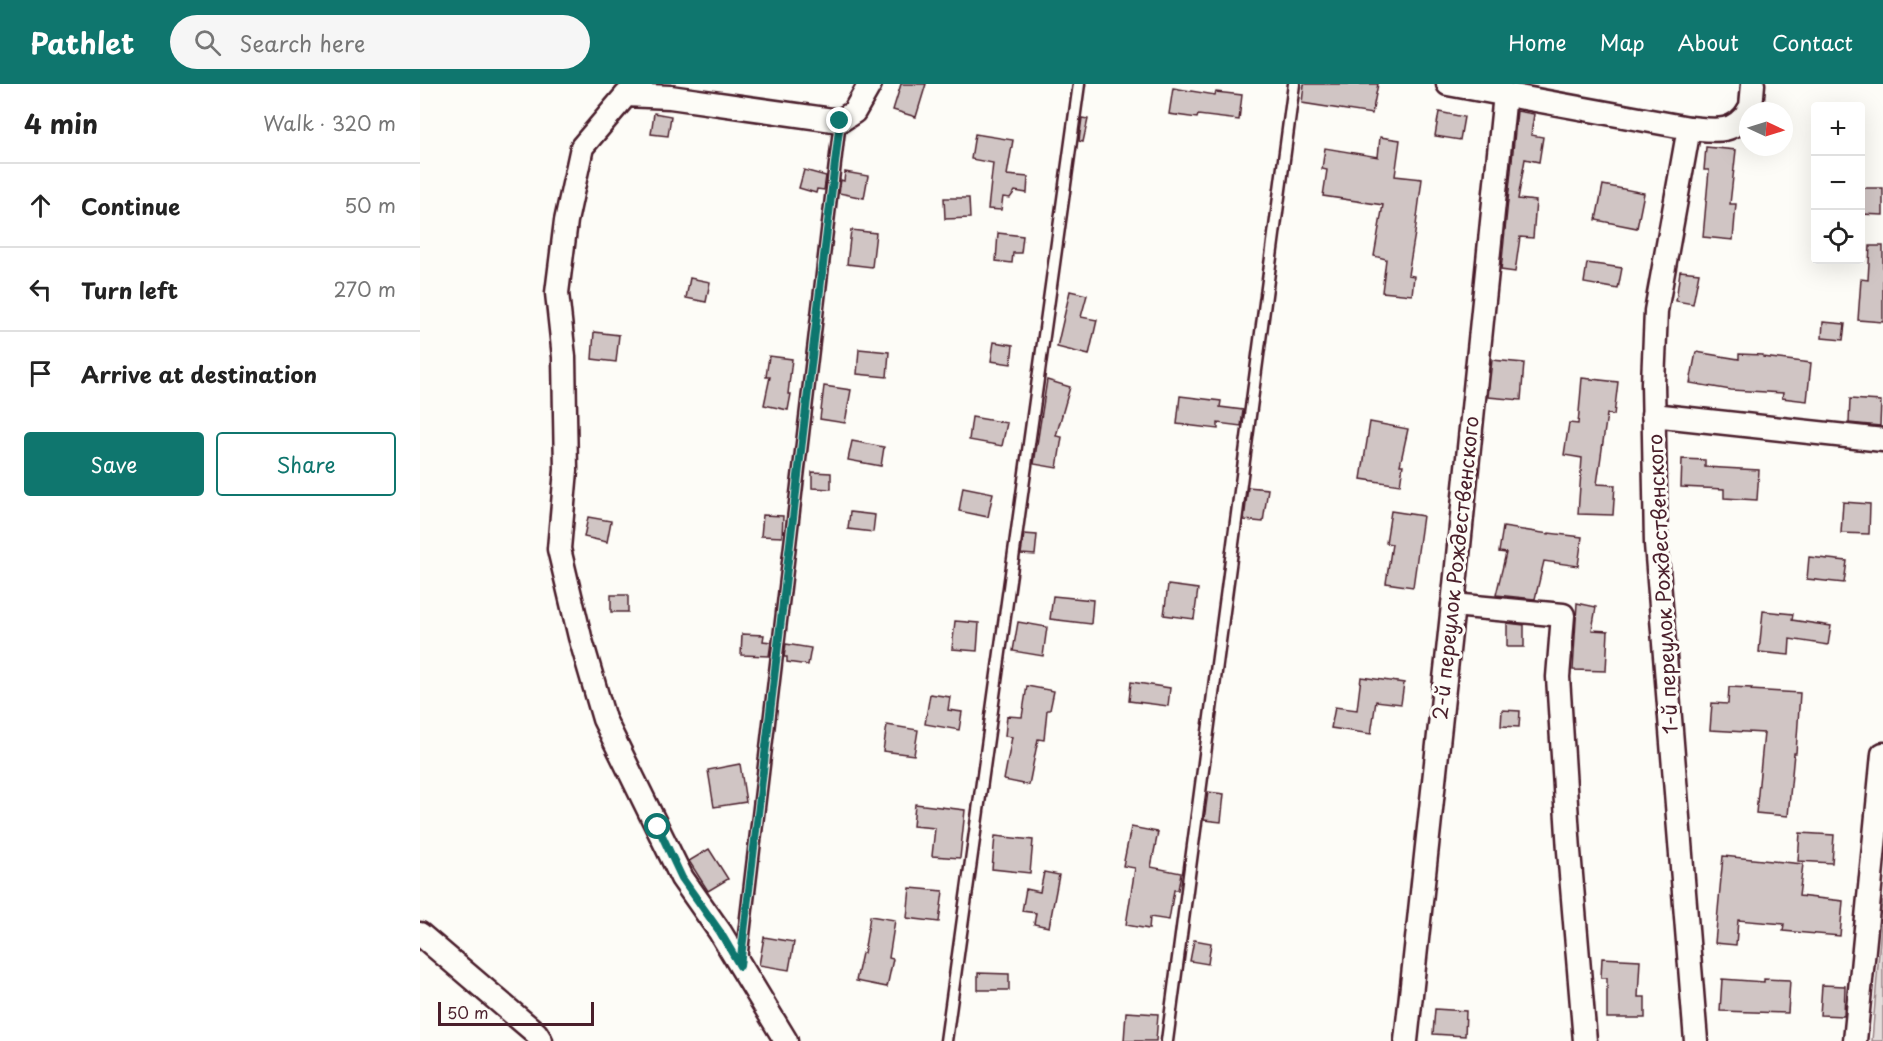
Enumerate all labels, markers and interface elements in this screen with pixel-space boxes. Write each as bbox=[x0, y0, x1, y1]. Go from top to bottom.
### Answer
search box bbox=[170, 15, 590, 69]
text: Pathlet bbox=[30, 21, 134, 64]
icon: search bbox=[191, 26, 224, 59]
text: Search here bbox=[239, 26, 365, 59]
text: Home bbox=[1508, 26, 1567, 58]
text: Map bbox=[1600, 26, 1645, 58]
text: About bbox=[1678, 26, 1739, 58]
text: Contact bbox=[1772, 26, 1853, 58]
north arrow bbox=[1739, 102, 1793, 156]
map controls bbox=[1811, 102, 1865, 264]
button: + bbox=[1811, 102, 1865, 156]
text: 4 min bbox=[24, 104, 98, 143]
route end bbox=[826, 107, 852, 133]
text: Walk · 320 m bbox=[263, 108, 396, 138]
button: − bbox=[1811, 156, 1865, 210]
icon: ahead bbox=[24, 189, 57, 222]
text: Continue bbox=[81, 189, 180, 222]
text: 50 m bbox=[344, 190, 396, 220]
button: locate bbox=[1811, 210, 1865, 264]
icon: left bbox=[24, 273, 57, 306]
text: Turn left bbox=[81, 273, 178, 306]
text: 270 m bbox=[333, 274, 396, 304]
icon: arrive bbox=[24, 357, 57, 390]
text: Arrive at destination bbox=[81, 357, 317, 390]
street label: 2-й переулок Рождественского bbox=[1424, 414, 1486, 722]
button: Save bbox=[24, 432, 204, 496]
button: Share bbox=[216, 432, 396, 496]
street label: 1-й переулок Рождественского bbox=[1639, 433, 1685, 735]
route start bbox=[644, 813, 670, 839]
scale bar bbox=[438, 999, 594, 1026]
text: 50 m bbox=[447, 1000, 488, 1024]

